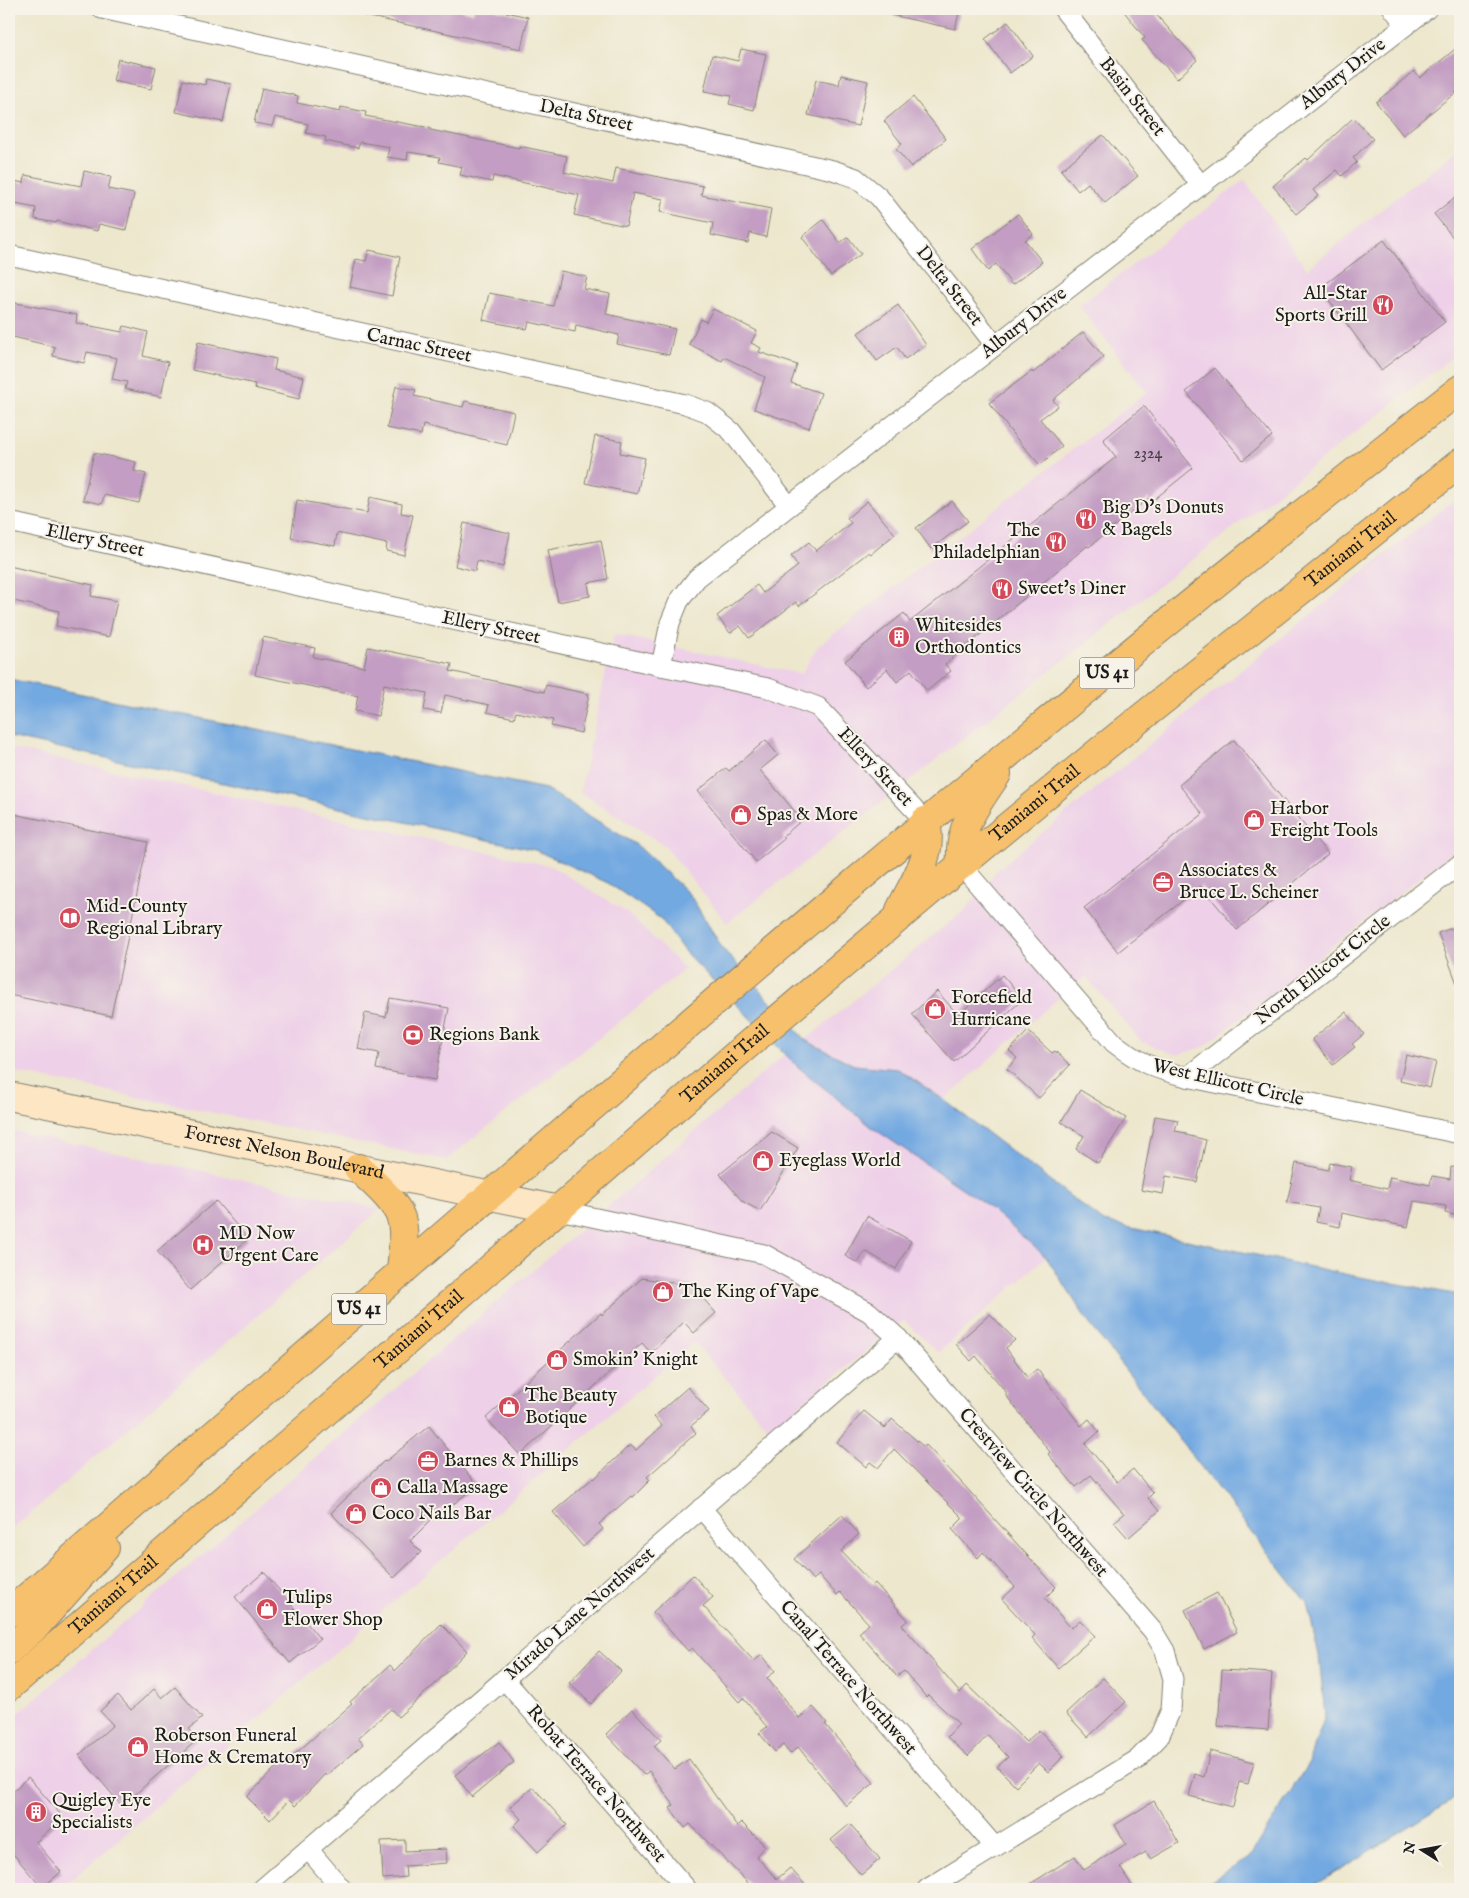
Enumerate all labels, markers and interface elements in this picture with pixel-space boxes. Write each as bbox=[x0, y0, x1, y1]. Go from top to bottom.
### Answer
street label: Albury Drive bbox=[1294, 33, 1391, 116]
street label: Basin Street bbox=[1094, 53, 1171, 142]
street label: Delta Street bbox=[537, 94, 636, 138]
street label: Delta Street bbox=[910, 241, 988, 331]
street label: Albury Drive bbox=[975, 282, 1072, 365]
place label: All-Star Sports Grill bbox=[1275, 282, 1368, 328]
restaurant icon: All-Star Sports Grill bbox=[1371, 293, 1395, 317]
street label: Carnac Street bbox=[364, 323, 474, 369]
house number: 2324 bbox=[1134, 444, 1163, 464]
place label: Big D's Donuts & Bagels bbox=[1102, 496, 1224, 542]
street label: Tamiami Trail bbox=[1300, 506, 1402, 594]
restaurant icon: Big D's Donuts & Bagels bbox=[1074, 507, 1098, 531]
street label: Ellery Street bbox=[44, 519, 147, 563]
place label: The Philadelphian bbox=[933, 519, 1040, 565]
restaurant icon: The Philadelphian bbox=[1044, 530, 1068, 554]
restaurant icon: Sweet's Diner bbox=[990, 577, 1014, 601]
place label: Sweet's Diner bbox=[1018, 577, 1126, 601]
street label: Ellery Street bbox=[440, 606, 543, 650]
place label: Whitesides Orthodontics bbox=[915, 614, 1021, 660]
building icon: Whitesides Orthodontics bbox=[887, 625, 911, 649]
road number: US 41 bbox=[1080, 658, 1134, 688]
street label: Ellery Street bbox=[832, 722, 918, 812]
street label: Tamiami Trail bbox=[985, 759, 1086, 848]
place label: Harbor Freight Tools bbox=[1270, 797, 1378, 843]
shop icon: Spas & More bbox=[729, 803, 753, 827]
place label: Spas & More bbox=[757, 803, 858, 827]
shop icon: Harbor Freight Tools bbox=[1242, 808, 1266, 832]
place label: Associates & Bruce L. Scheiner bbox=[1178, 859, 1319, 905]
office icon: Associates & Bruce L. Scheiner bbox=[1151, 870, 1175, 894]
place label: Mid-County Regional Library bbox=[86, 895, 223, 941]
library icon: Mid-County Regional Library bbox=[58, 906, 82, 930]
street label: North Ellicott Circle bbox=[1250, 909, 1396, 1030]
place label: Forcefield Hurricane bbox=[951, 986, 1033, 1032]
shop icon: Forcefield Hurricane bbox=[923, 997, 947, 1021]
street label: Tamiami Trail bbox=[676, 1019, 775, 1110]
bank icon: Regions Bank bbox=[401, 1023, 425, 1047]
place label: Regions Bank bbox=[429, 1023, 540, 1047]
street label: West Ellicott Circle bbox=[1150, 1054, 1306, 1112]
street label: Forrest Nelson Boulevard bbox=[182, 1121, 387, 1186]
shop icon: Eyeglass World bbox=[751, 1149, 775, 1173]
place label: Eyeglass World bbox=[779, 1149, 901, 1173]
place label: MD Now Urgent Care bbox=[219, 1222, 319, 1268]
hospital icon: MD Now Urgent Care bbox=[191, 1233, 215, 1257]
shop icon: The King of Vape bbox=[651, 1280, 675, 1304]
place label: The King of Vape bbox=[679, 1280, 819, 1304]
street label: Tamiami Trail bbox=[370, 1284, 470, 1375]
road number: US 41 bbox=[332, 1294, 386, 1325]
shop icon: Smokin' Knight bbox=[545, 1348, 569, 1372]
place label: Smokin' Knight bbox=[573, 1348, 699, 1372]
place label: The Beauty Botique bbox=[525, 1384, 618, 1430]
shop icon: The Beauty Botique bbox=[497, 1395, 521, 1419]
street label: Crestview Circle Northwest bbox=[953, 1403, 1113, 1583]
office icon: Barnes & Phillips bbox=[416, 1449, 440, 1473]
place label: Barnes & Phillips bbox=[444, 1449, 578, 1473]
shop icon: Calla Massage bbox=[369, 1476, 393, 1500]
place label: Calla Massage bbox=[397, 1476, 509, 1500]
shop icon: Coco Nails Bar bbox=[344, 1502, 368, 1526]
place label: Coco Nails Bar bbox=[372, 1502, 491, 1526]
street label: Mirado Lane Northwest bbox=[500, 1542, 660, 1686]
street label: Tamiami Trail bbox=[64, 1550, 164, 1641]
place label: Tulips Flower Shop bbox=[283, 1586, 383, 1632]
street label: Canal Terrace Northwest bbox=[774, 1596, 922, 1761]
shop icon: Tulips Flower Shop bbox=[255, 1597, 279, 1621]
street label: Robat Terrace Northwest bbox=[521, 1700, 671, 1868]
place label: Roberson Funeral Home & Crematory bbox=[154, 1724, 312, 1770]
shop icon: Roberson Funeral Home & Crematory bbox=[126, 1735, 150, 1759]
place label: Quigley Eye Specialists bbox=[52, 1789, 151, 1835]
building icon: Quigley Eye Specialists bbox=[24, 1800, 48, 1824]
north arrow bbox=[1396, 1826, 1446, 1876]
text: N bbox=[1400, 1840, 1420, 1856]

